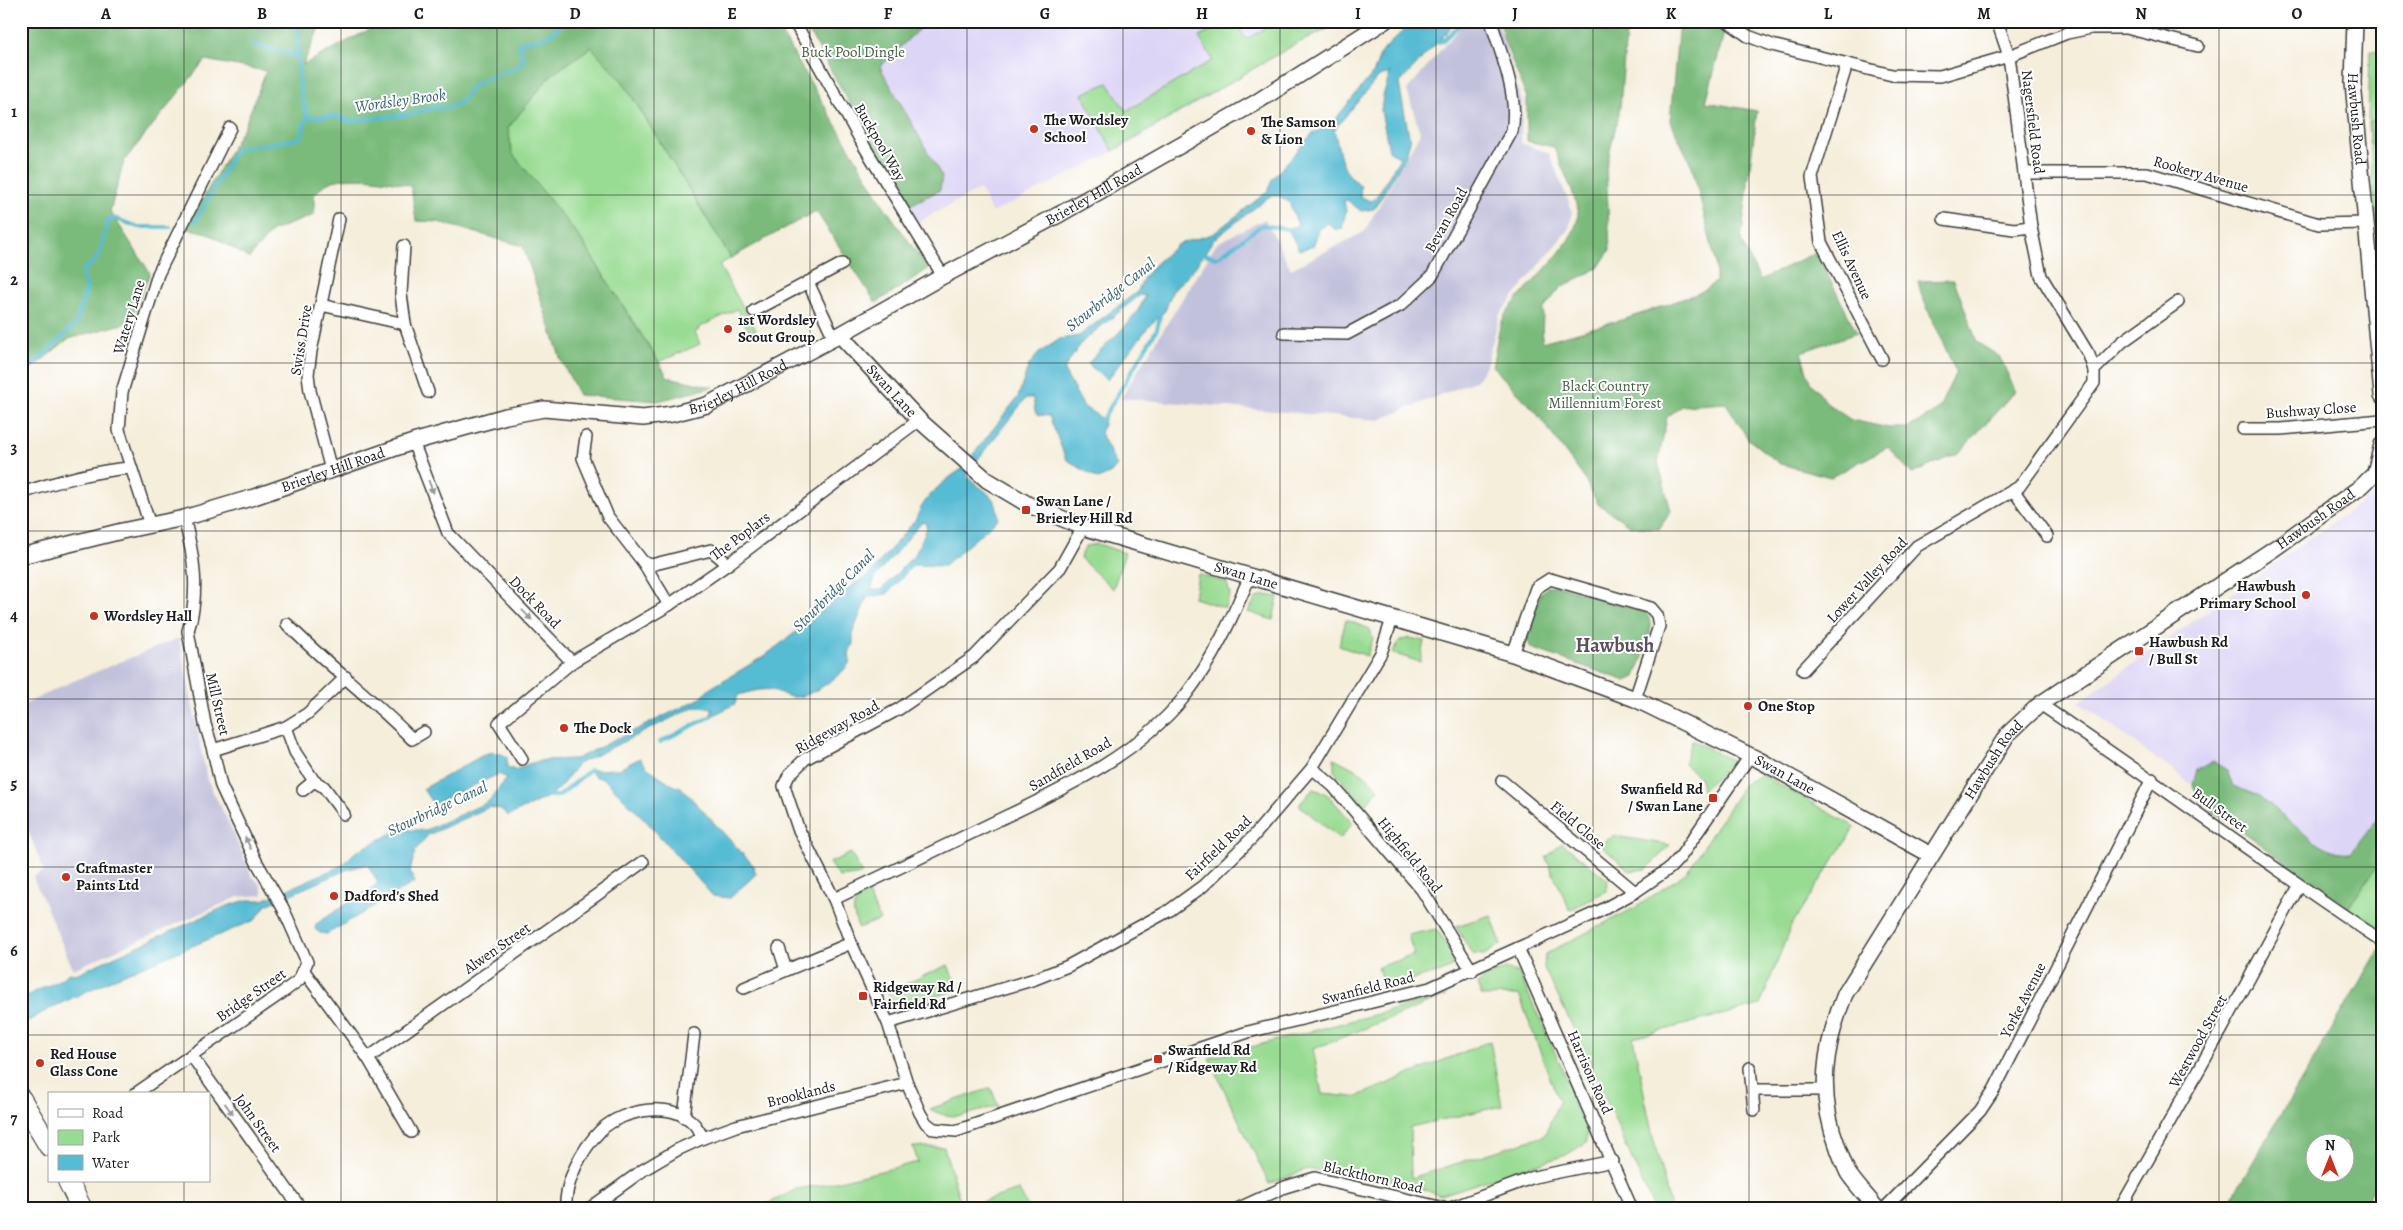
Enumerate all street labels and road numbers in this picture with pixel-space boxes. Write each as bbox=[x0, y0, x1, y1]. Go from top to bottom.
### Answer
street label: Nagersfield Road bbox=[2017, 69, 2049, 176]
street label: Hawbush Road bbox=[2343, 72, 2371, 167]
street label: Buckpool Way bbox=[850, 100, 910, 185]
street label: Rookery Avenue bbox=[2151, 151, 2251, 197]
street label: Brierley Hill Road bbox=[1042, 159, 1147, 230]
street label: Bevan Road bbox=[1420, 183, 1473, 256]
street label: Ellis Avenue bbox=[1827, 227, 1877, 303]
street label: Watery Lane bbox=[108, 277, 150, 358]
street label: Swiss Drive bbox=[286, 303, 316, 377]
street label: Brierley Hill Road bbox=[686, 354, 792, 419]
street label: Swan Lane bbox=[862, 360, 922, 422]
street label: Bushway Close bbox=[2265, 397, 2357, 423]
street label: Brierley Hill Road bbox=[278, 442, 388, 497]
street label: Hawbush Road bbox=[2272, 484, 2360, 554]
street label: The Poplars bbox=[706, 507, 774, 565]
street label: Lower Valley Road bbox=[1822, 532, 1913, 627]
street label: Swan Lane bbox=[1212, 556, 1281, 594]
street label: Dock Road bbox=[505, 571, 566, 633]
street label: Mill Street bbox=[201, 671, 235, 737]
street label: Ridgeway Road bbox=[791, 695, 884, 758]
street label: Hawbush Road bbox=[1959, 715, 2028, 803]
street label: Sandfield Road bbox=[1025, 732, 1116, 796]
street label: Swan Lane bbox=[1751, 750, 1819, 799]
street label: Bull Street bbox=[2188, 783, 2252, 837]
street label: Field Close bbox=[1546, 796, 1610, 854]
street label: Fairfield Road bbox=[1180, 810, 1256, 885]
street label: Highfield Road bbox=[1373, 813, 1447, 898]
street label: Alwen Street bbox=[459, 918, 534, 979]
street label: Yorke Avenue bbox=[1995, 959, 2051, 1042]
street label: Bridge Street bbox=[212, 964, 290, 1026]
street label: Swanfield Road bbox=[1320, 967, 1417, 1009]
street label: Westwood Street bbox=[2164, 991, 2232, 1092]
street label: Harrison Road bbox=[1563, 1027, 1618, 1118]
street label: Brooklands bbox=[765, 1076, 837, 1112]
street label: John Street bbox=[230, 1090, 286, 1156]
street label: Blackthorn Road bbox=[1321, 1156, 1426, 1198]

